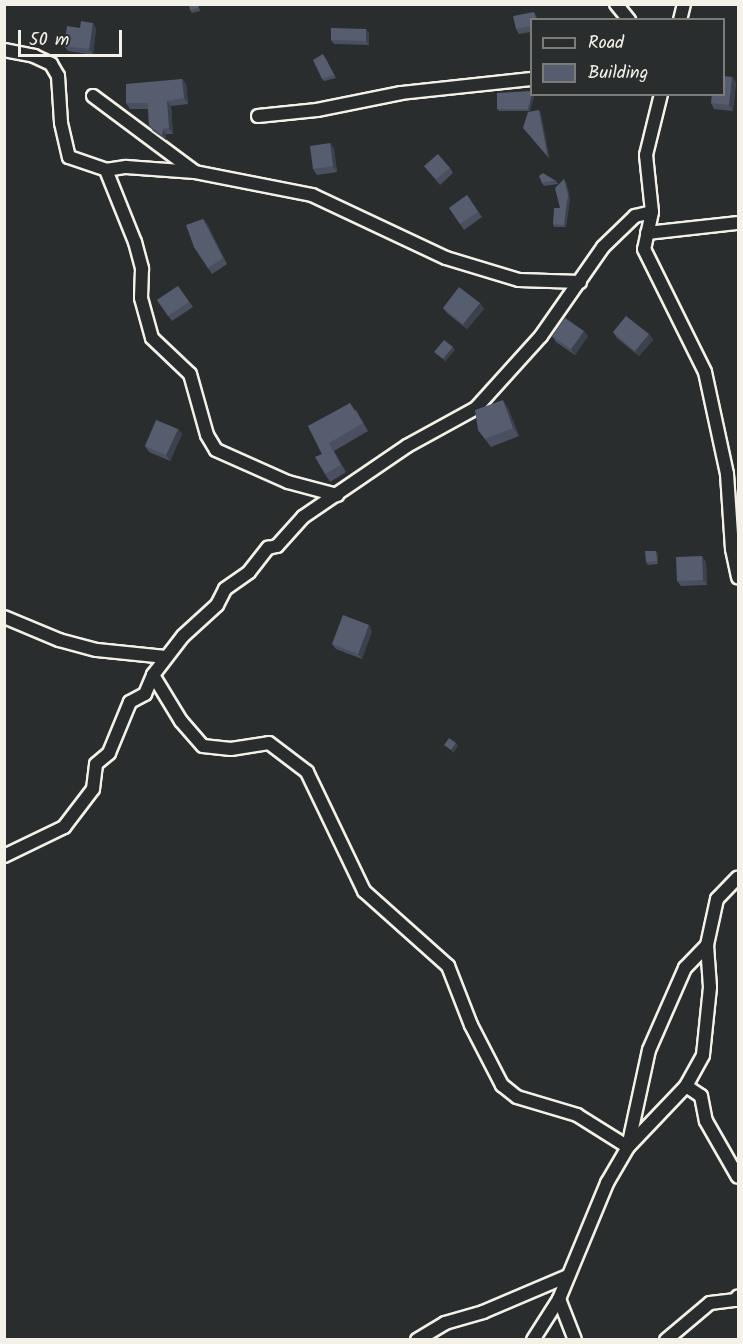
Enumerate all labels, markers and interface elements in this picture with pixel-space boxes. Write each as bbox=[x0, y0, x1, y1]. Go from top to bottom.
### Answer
scale bar bbox=[21, 18, 124, 56]
legend bbox=[530, 18, 725, 96]
text: 50 m bbox=[29, 26, 69, 55]
text: Road bbox=[588, 29, 624, 58]
text: Building bbox=[588, 59, 648, 88]

